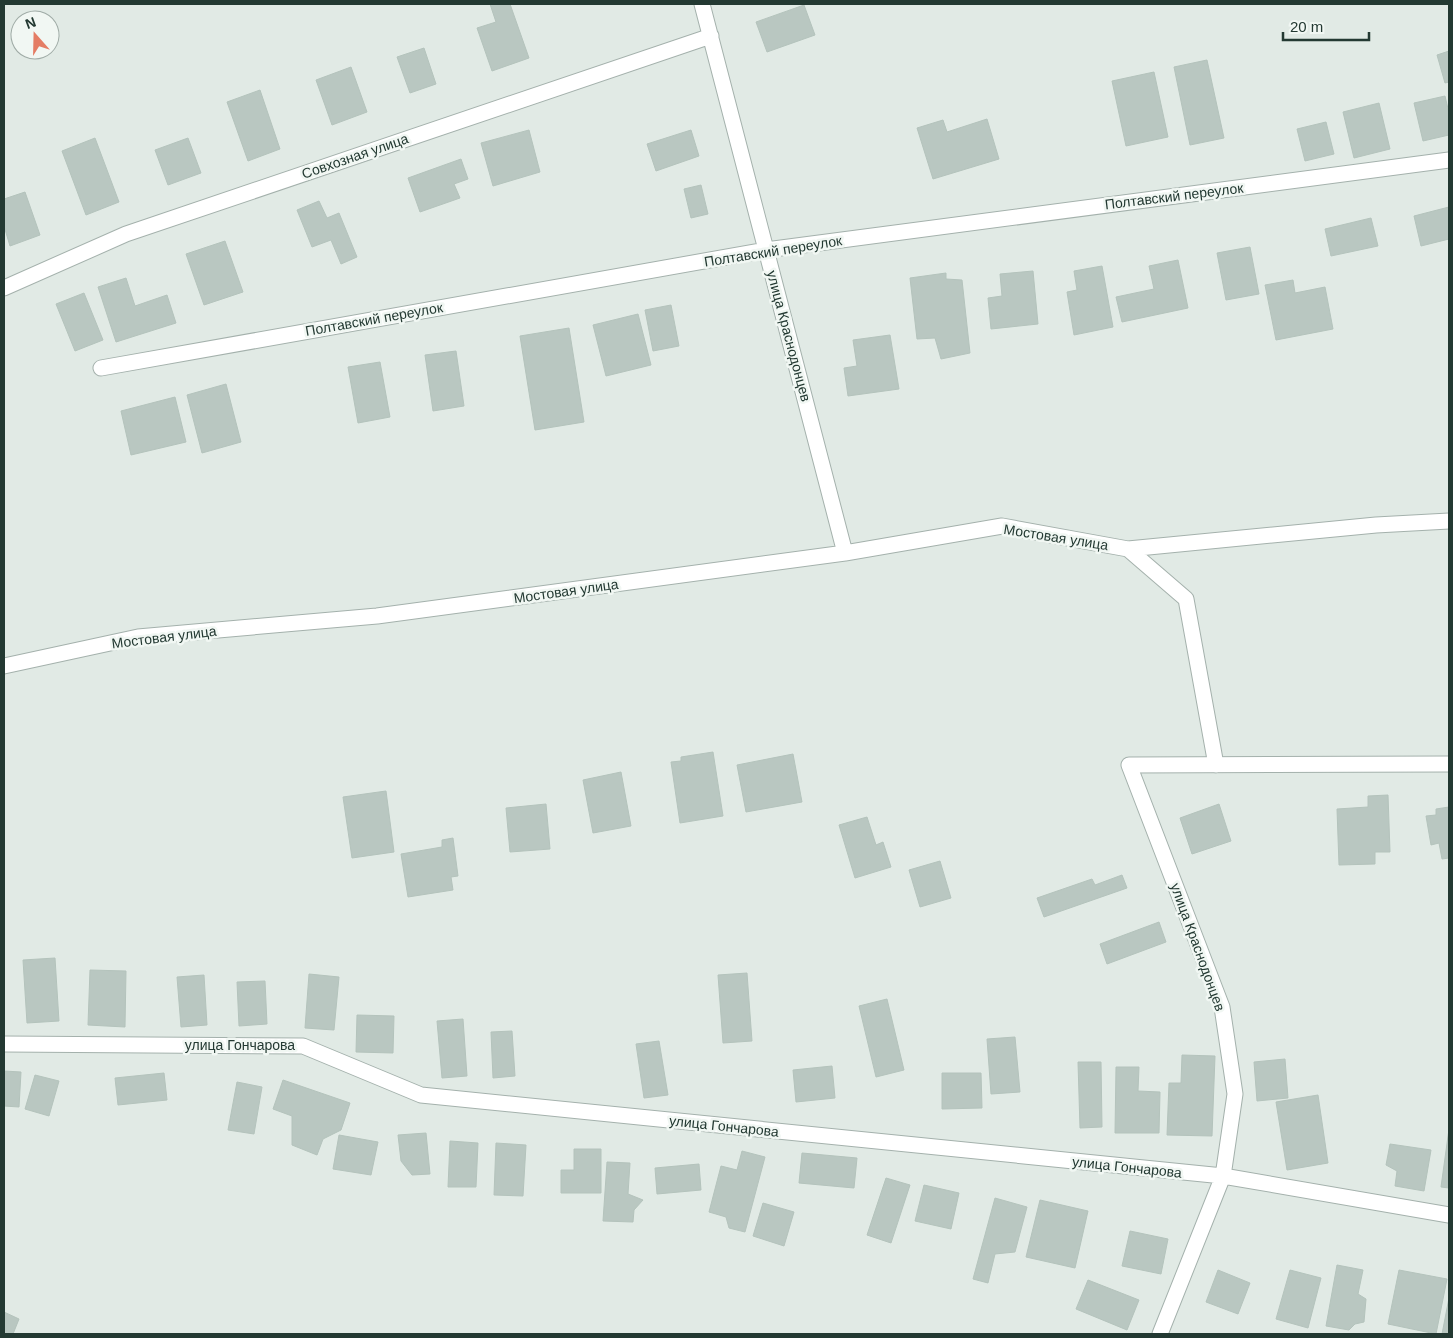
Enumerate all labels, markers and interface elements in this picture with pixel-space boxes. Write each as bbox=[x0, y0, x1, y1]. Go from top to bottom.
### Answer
north arrow bbox=[10, 10, 60, 60]
scale bar bbox=[1283, 10, 1369, 42]
text: N bbox=[23, 14, 38, 32]
text: 20 m bbox=[1290, 18, 1323, 35]
street label: Совхозная улица bbox=[300, 130, 411, 182]
street label: Полтавский переулок bbox=[1104, 179, 1245, 212]
street label: Полтавский переулок bbox=[703, 232, 844, 270]
street label: улица Краснодонцев bbox=[764, 269, 814, 403]
street label: Полтавский переулок bbox=[304, 299, 445, 339]
street label: Мостовая улица bbox=[1003, 521, 1110, 553]
street label: Мостовая улица bbox=[513, 576, 620, 606]
street label: Мостовая улица bbox=[111, 623, 218, 651]
street label: улица Краснодонцев bbox=[1167, 881, 1229, 1013]
street label: улица Гончарова bbox=[185, 1037, 295, 1053]
street label: улица Гончарова bbox=[668, 1112, 780, 1140]
street label: улица Гончарова bbox=[1071, 1153, 1183, 1181]

